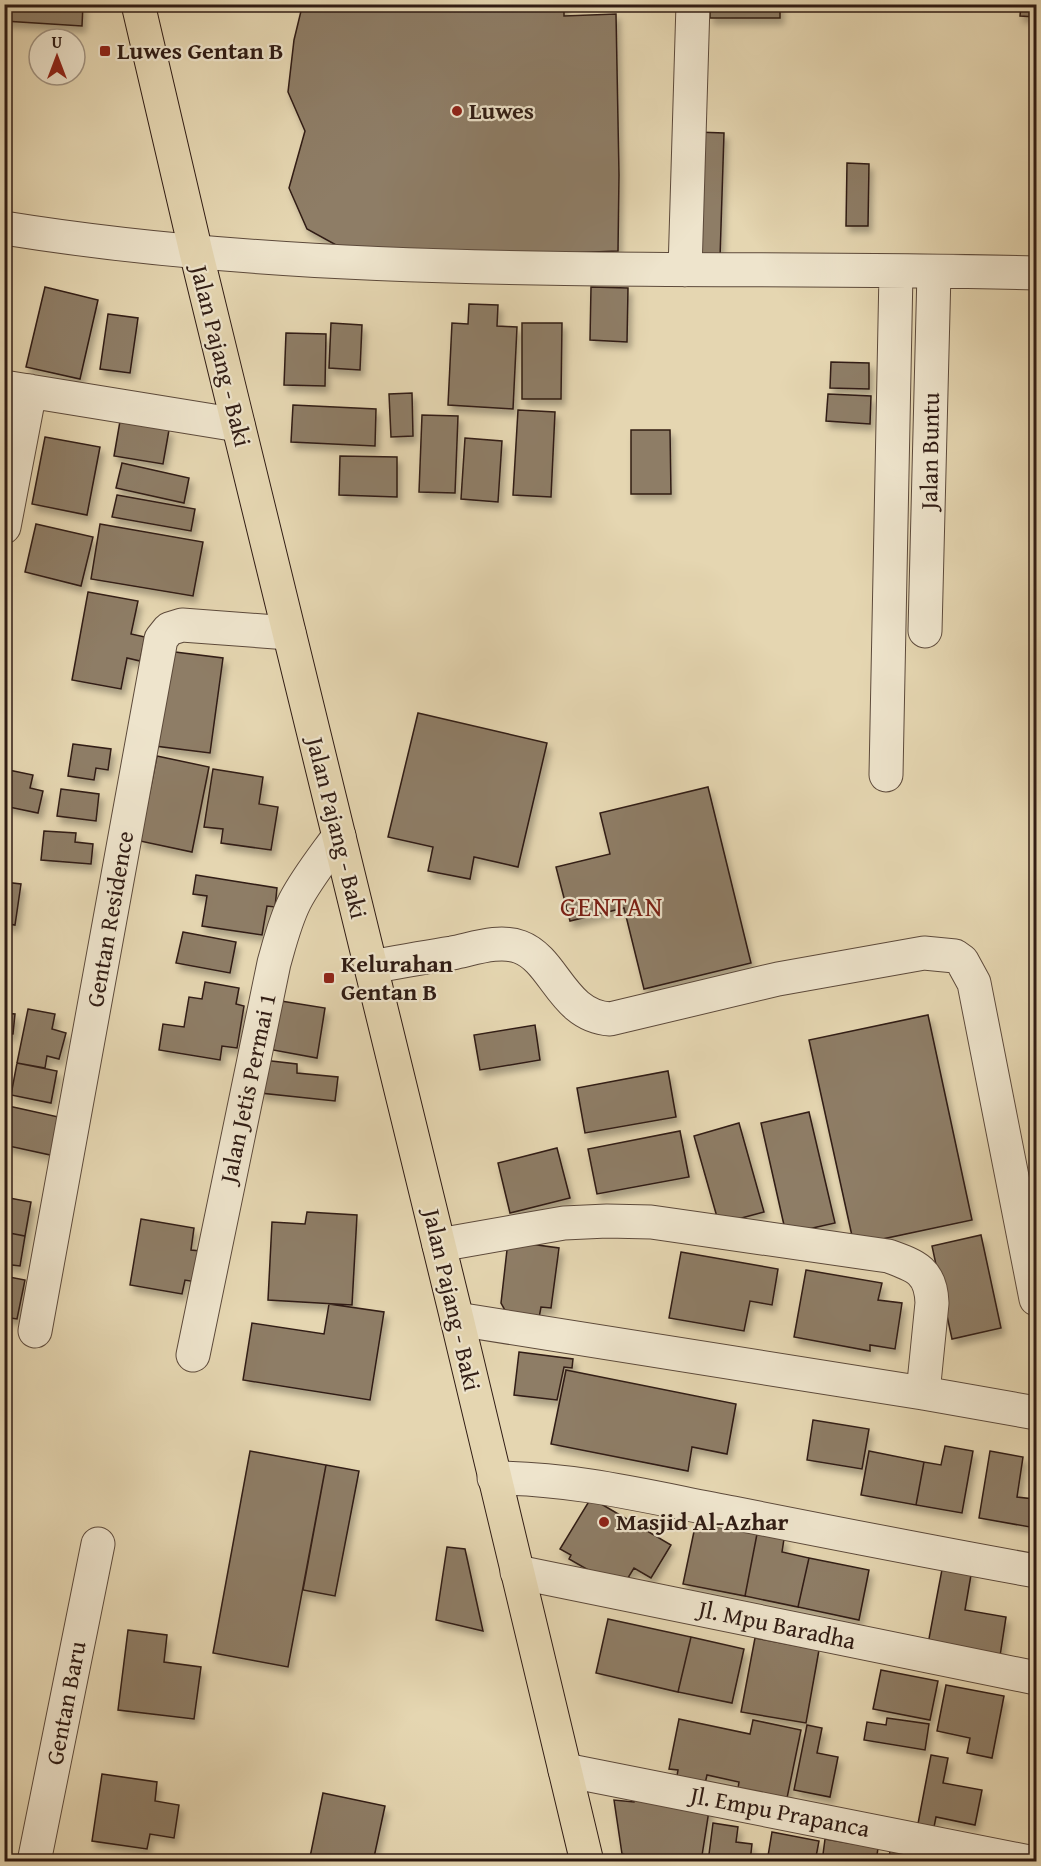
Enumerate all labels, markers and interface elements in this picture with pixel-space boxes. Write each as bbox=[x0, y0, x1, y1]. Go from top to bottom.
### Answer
north arrow bbox=[27, 27, 87, 87]
text: U bbox=[52, 30, 63, 54]
place label: Luwes Gentan B bbox=[117, 33, 284, 68]
marker: Luwes Gentan B bbox=[98, 44, 112, 58]
place label: Luwes bbox=[469, 93, 534, 128]
marker: Luwes bbox=[450, 104, 464, 118]
street label: Jalan Pajang - Baki bbox=[181, 259, 261, 451]
street label: Jalan Buntu bbox=[911, 392, 948, 513]
street label: Jalan Pajang - Baki bbox=[297, 731, 377, 923]
street label: Gentan Residence bbox=[77, 828, 142, 1010]
district label: GENTAN bbox=[560, 886, 664, 926]
place label: Kelurahan Gentan B bbox=[341, 946, 453, 1009]
marker: Kelurahan Gentan B bbox=[322, 971, 336, 985]
street label: Jalan Jetis Permai 1 bbox=[210, 990, 285, 1189]
street label: Jalan Pajang - Baki bbox=[414, 1202, 491, 1395]
place label: Masjid Al-Azhar bbox=[616, 1504, 789, 1539]
marker: Masjid Al-Azhar bbox=[597, 1515, 611, 1529]
street label: Jl. Mpu Baradha bbox=[692, 1590, 860, 1658]
street label: Gentan Baru bbox=[36, 1638, 95, 1768]
street label: Jl. Empu Prapanca bbox=[684, 1776, 873, 1846]

